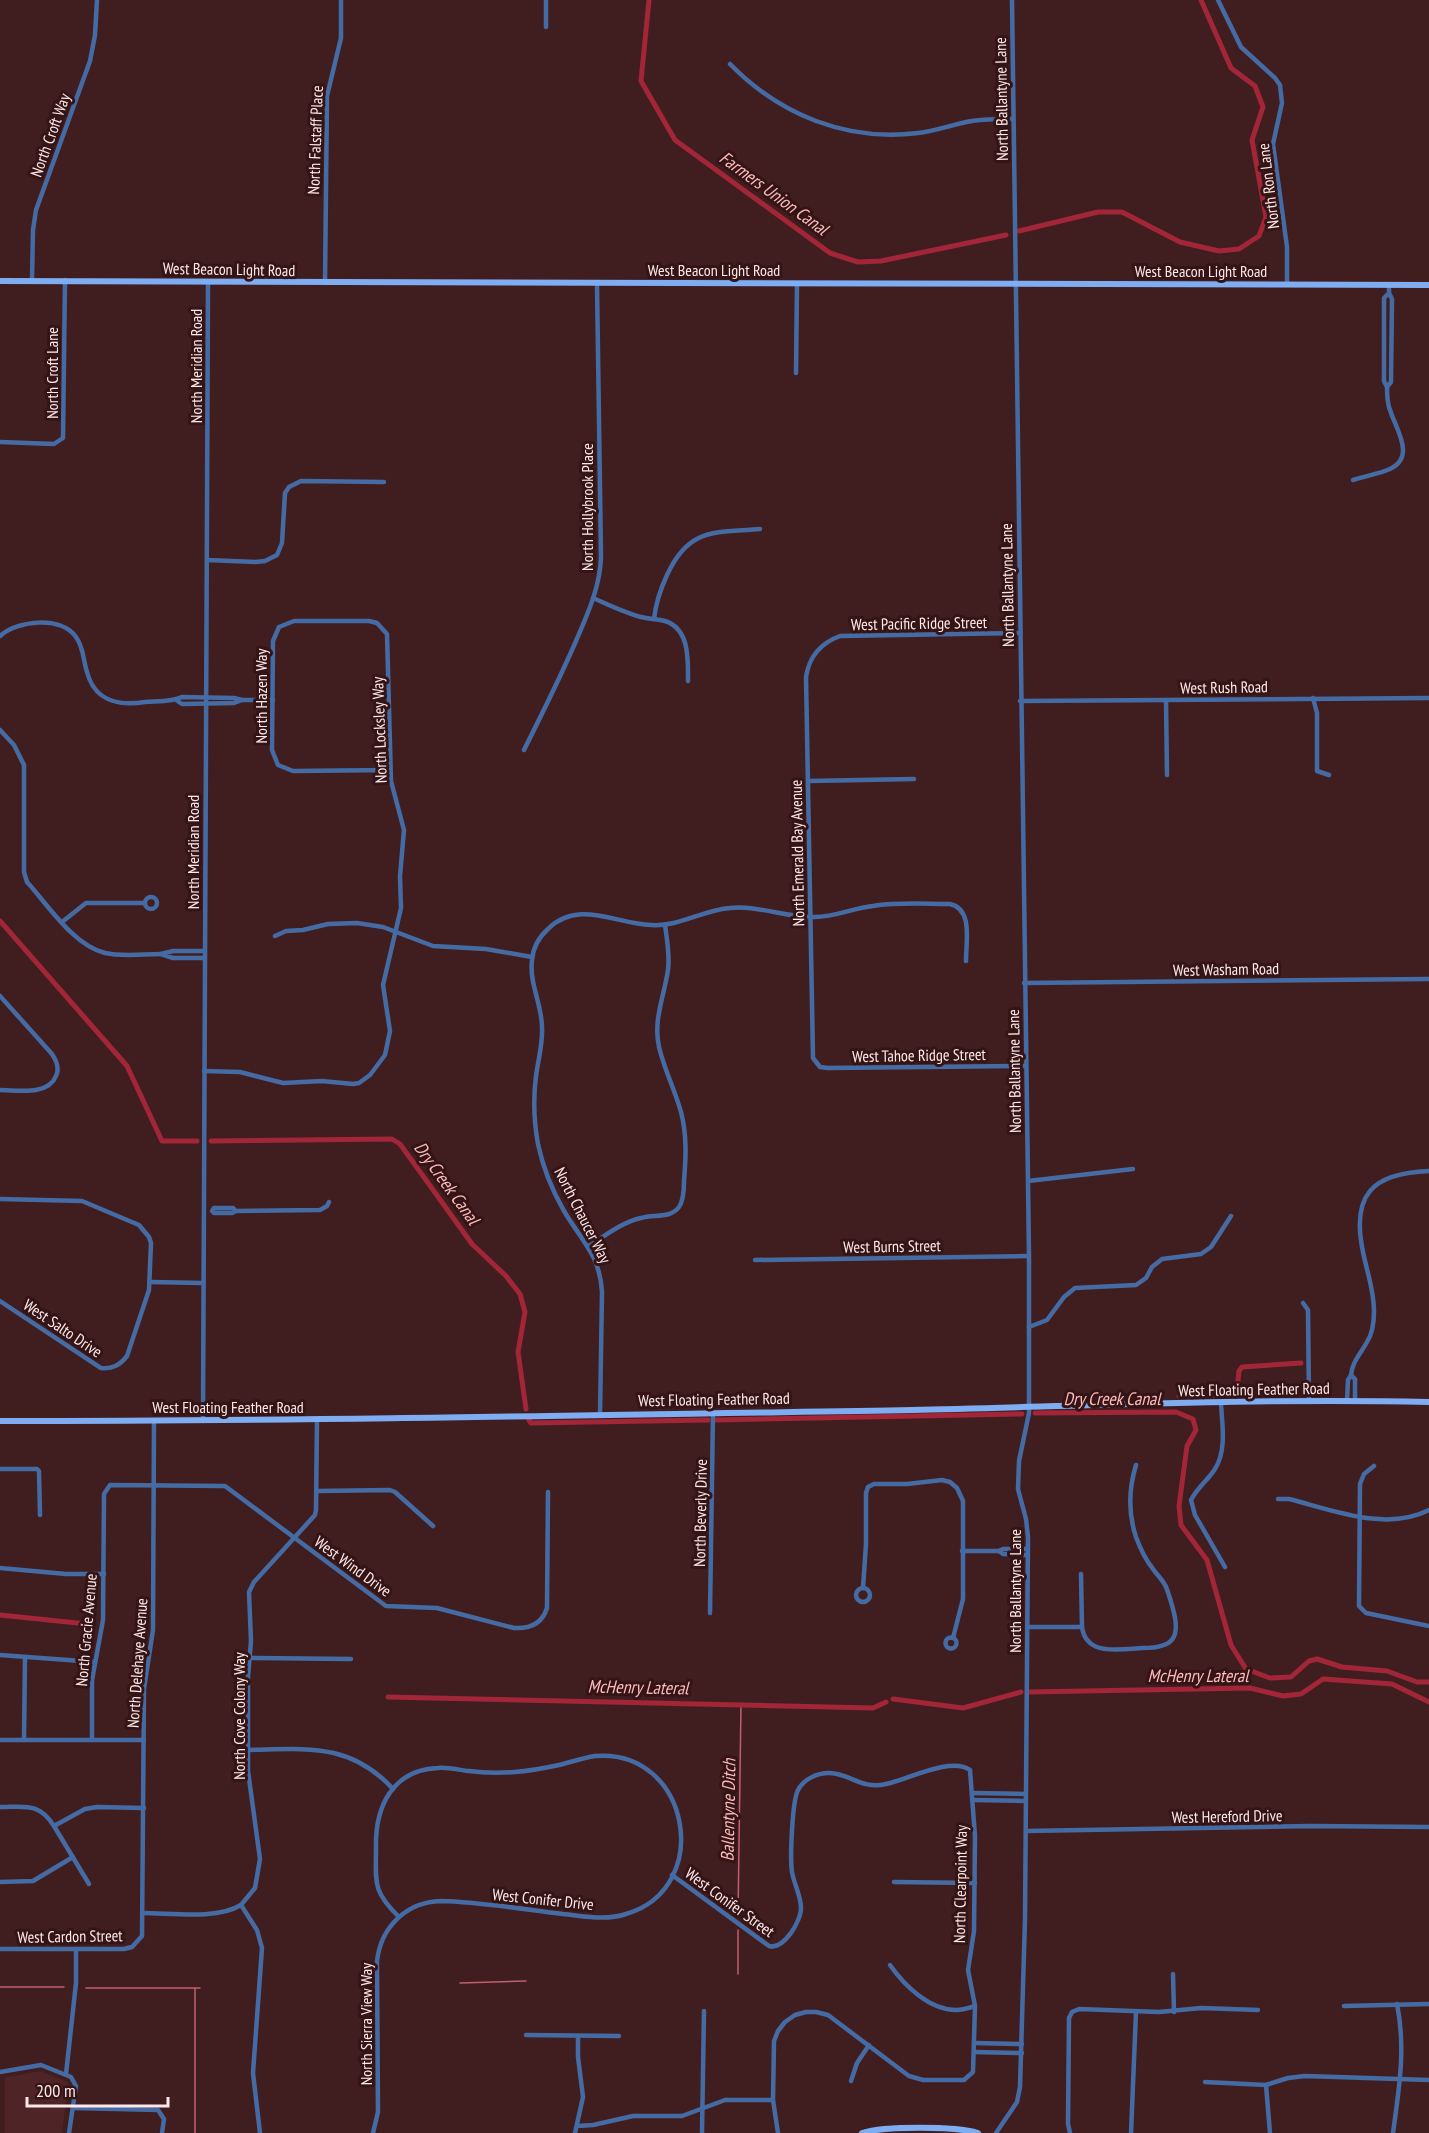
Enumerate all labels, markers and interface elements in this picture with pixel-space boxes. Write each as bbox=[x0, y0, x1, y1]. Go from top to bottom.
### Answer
street label: North Ballantyne Lane bbox=[990, 37, 1012, 161]
street label: North Falstaff Place bbox=[303, 85, 327, 195]
street label: North Croft Way bbox=[26, 90, 74, 180]
street label: North Ron Lane bbox=[1253, 142, 1283, 230]
water label: Farmers Union Canal bbox=[715, 146, 834, 241]
street label: West Beacon Light Road bbox=[163, 258, 295, 280]
street label: West Beacon Light Road bbox=[648, 260, 780, 280]
street label: West Beacon Light Road bbox=[1135, 261, 1267, 281]
street label: North Meridian Road bbox=[186, 309, 206, 423]
street label: North Croft Lane bbox=[42, 327, 62, 419]
street label: North Hollybrook Place bbox=[577, 443, 597, 571]
street label: North Ballantyne Lane bbox=[996, 523, 1018, 647]
street label: West Pacific Ridge Street bbox=[851, 612, 988, 634]
street label: North Hazen Way bbox=[251, 648, 271, 744]
street label: North Locksley Way bbox=[367, 676, 391, 784]
street label: West Rush Road bbox=[1180, 676, 1268, 698]
street label: North Emerald Bay Avenue bbox=[786, 779, 808, 927]
street label: North Meridian Road bbox=[183, 795, 203, 909]
street label: West Washam Road bbox=[1173, 958, 1279, 980]
street label: North Ballantyne Lane bbox=[1003, 1009, 1025, 1133]
street label: West Tahoe Ridge Street bbox=[852, 1044, 987, 1066]
water label: Dry Creek Canal bbox=[409, 1137, 486, 1230]
street label: North Chaucer Way bbox=[550, 1164, 616, 1266]
street label: West Burns Street bbox=[843, 1235, 942, 1257]
street label: West Salto Drive bbox=[20, 1294, 106, 1362]
street label: West Floating Feather Road bbox=[1178, 1378, 1330, 1400]
water label: Dry Creek Canal bbox=[1064, 1387, 1162, 1410]
street label: West Floating Feather Road bbox=[638, 1388, 790, 1410]
street label: West Floating Feather Road bbox=[152, 1397, 304, 1417]
street label: North Beverly Drive bbox=[689, 1459, 711, 1567]
street label: North Ballantyne Lane bbox=[1005, 1529, 1025, 1653]
street label: West Wind Drive bbox=[311, 1531, 395, 1601]
street label: North Gracie Avenue bbox=[71, 1573, 101, 1687]
street label: North Delehaye Avenue bbox=[122, 1597, 152, 1729]
street label: North Cove Colony Way bbox=[229, 1652, 249, 1780]
water label: McHenry Lateral bbox=[1148, 1664, 1250, 1687]
water label: McHenry Lateral bbox=[587, 1675, 690, 1699]
water label: Ballentyne Ditch bbox=[716, 1757, 740, 1862]
street label: West Hereford Drive bbox=[1171, 1805, 1283, 1827]
street label: North Clearpoint Way bbox=[949, 1825, 971, 1943]
street label: West Conifer Street bbox=[681, 1863, 779, 1942]
street label: West Conifer Drive bbox=[491, 1884, 595, 1914]
street label: West Cardon Street bbox=[17, 1925, 123, 1947]
street label: North Sierra View Way bbox=[356, 1963, 376, 2085]
scale bar bbox=[27, 2070, 168, 2108]
text: 200 m bbox=[36, 2079, 76, 2102]

